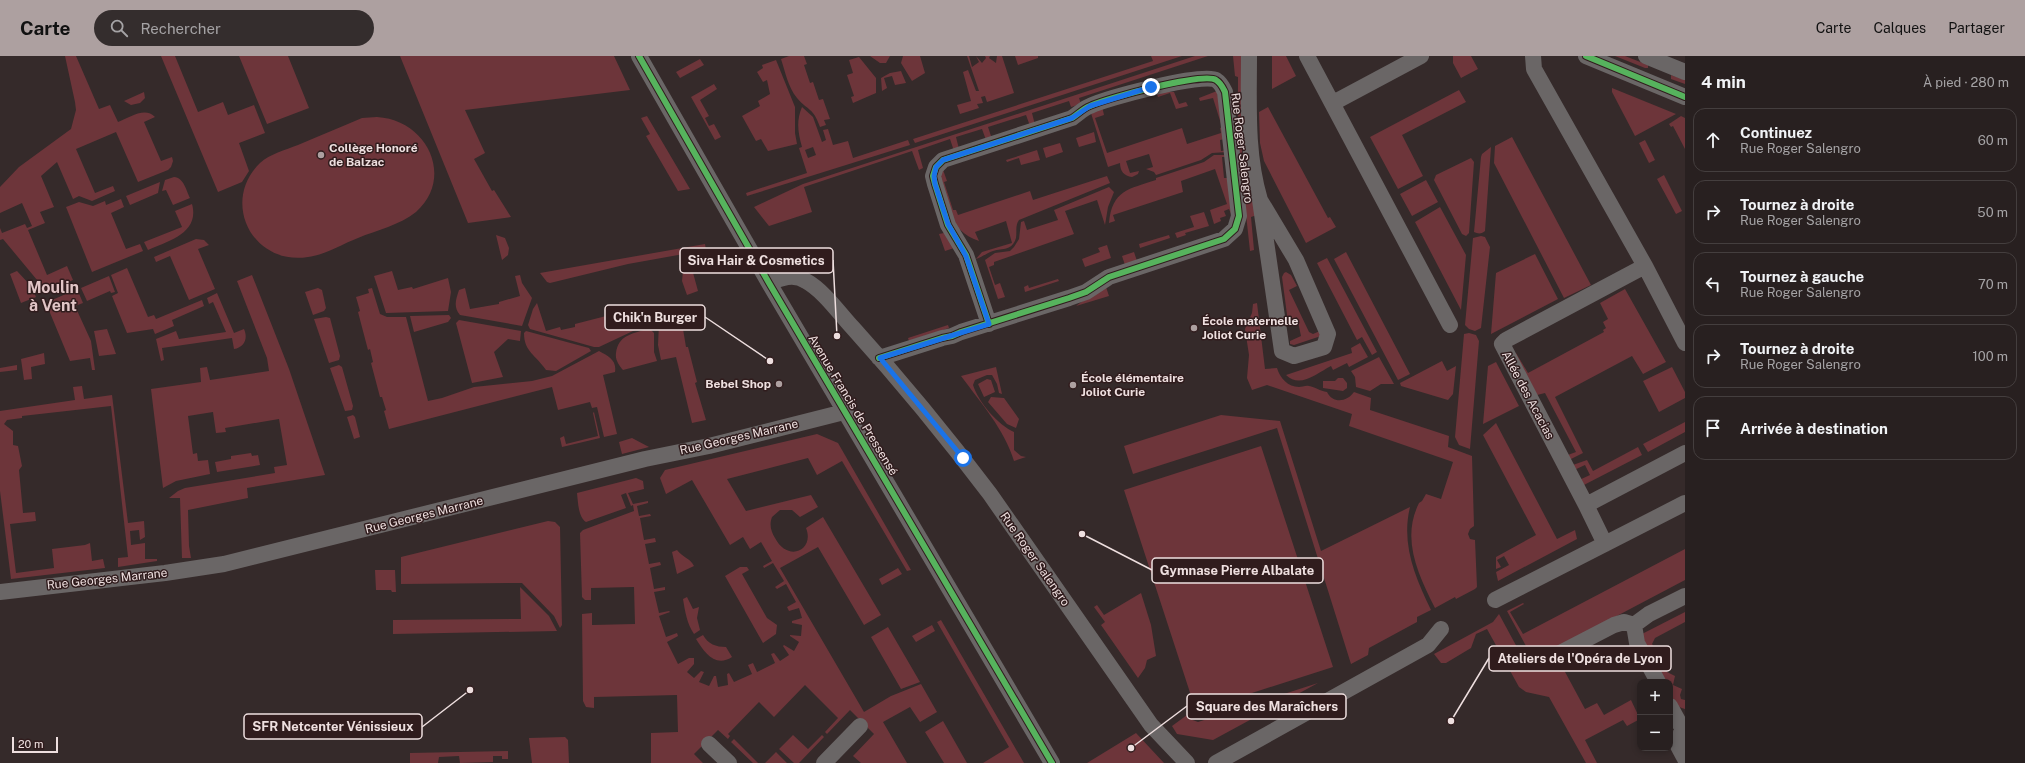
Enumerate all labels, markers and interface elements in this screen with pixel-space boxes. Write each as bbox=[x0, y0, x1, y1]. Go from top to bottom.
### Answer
search box bbox=[94, 10, 374, 46]
text: Carte bbox=[20, 17, 70, 39]
icon: search bbox=[108, 17, 130, 39]
text: Rechercher bbox=[140, 20, 221, 37]
text: Carte bbox=[1816, 20, 1852, 36]
text: Calques bbox=[1874, 20, 1926, 36]
text: Partager bbox=[1948, 20, 2005, 36]
text: 4 min bbox=[1701, 72, 1746, 92]
text: À pied · 280 m bbox=[1923, 75, 2009, 90]
route end bbox=[1142, 78, 1160, 96]
street label: Rue Roger Salengro bbox=[1228, 92, 1256, 204]
text: Continuez bbox=[1740, 124, 1812, 141]
icon: ahead bbox=[1702, 129, 1724, 151]
text: 60 m bbox=[1978, 133, 2008, 148]
place label: Collège Honoré de Balzac bbox=[329, 141, 418, 169]
text: Rue Roger Salengro bbox=[1740, 141, 1861, 156]
marker: Collège Honoré de Balzac bbox=[316, 150, 326, 160]
text: Tournez à droite bbox=[1740, 196, 1854, 213]
icon: right bbox=[1702, 201, 1724, 223]
text: 50 m bbox=[1977, 205, 2008, 220]
text: Rue Roger Salengro bbox=[1740, 213, 1861, 228]
callout: Siva Hair & Cosmetics bbox=[680, 248, 833, 273]
text: Siva Hair & Cosmetics bbox=[688, 253, 825, 268]
text: Tournez à gauche bbox=[1740, 268, 1864, 285]
icon: left bbox=[1702, 273, 1724, 295]
text: 70 m bbox=[1978, 277, 2008, 292]
district label: Moulin à Vent bbox=[27, 278, 79, 315]
text: Rue Roger Salengro bbox=[1740, 285, 1861, 300]
callout: Chik'n Burger bbox=[605, 305, 705, 330]
text: Chik'n Burger bbox=[613, 310, 698, 325]
place label: École maternelle Joliot Curie bbox=[1202, 314, 1299, 342]
marker: École maternelle Joliot Curie bbox=[1189, 323, 1199, 333]
street label: Avenue Francis de Pressensé bbox=[805, 332, 901, 478]
text: Tournez à droite bbox=[1740, 340, 1854, 357]
icon: right bbox=[1702, 345, 1724, 367]
street label: Allée des Acacias bbox=[1499, 348, 1557, 442]
text: 100 m bbox=[1972, 349, 2008, 364]
text: Rue Roger Salengro bbox=[1740, 357, 1861, 372]
place label: École élémentaire Joliot Curie bbox=[1081, 371, 1184, 399]
place label: Bebel Shop bbox=[705, 377, 771, 391]
marker: Bebel Shop bbox=[774, 379, 784, 389]
marker: École élémentaire Joliot Curie bbox=[1068, 380, 1078, 390]
street label: Rue Georges Marrane bbox=[678, 417, 800, 457]
icon: arrive bbox=[1702, 417, 1724, 439]
text: Arrivée à destination bbox=[1740, 420, 1888, 437]
route start bbox=[954, 449, 972, 467]
street label: Rue Georges Marrane bbox=[363, 493, 485, 536]
street label: Rue Roger Salengro bbox=[997, 509, 1073, 609]
callout: Gymnase Pierre Albalate bbox=[1152, 558, 1323, 583]
text: Gymnase Pierre Albalate bbox=[1160, 563, 1314, 578]
street label: Rue Georges Marrane bbox=[46, 566, 168, 592]
callout: Ateliers de l'Opéra de Lyon bbox=[1489, 646, 1671, 671]
text: Ateliers de l'Opéra de Lyon bbox=[1497, 651, 1663, 666]
map controls bbox=[1637, 679, 1673, 751]
button: + bbox=[1637, 679, 1673, 715]
callout: Square des Maraîchers bbox=[1187, 694, 1346, 719]
text: Square des Maraîchers bbox=[1196, 699, 1338, 714]
callout: SFR Netcenter Vénissieux bbox=[244, 714, 422, 739]
button: − bbox=[1637, 715, 1673, 751]
text: SFR Netcenter Vénissieux bbox=[252, 719, 414, 734]
scale bar bbox=[12, 735, 58, 754]
text: 20 m bbox=[18, 738, 43, 750]

